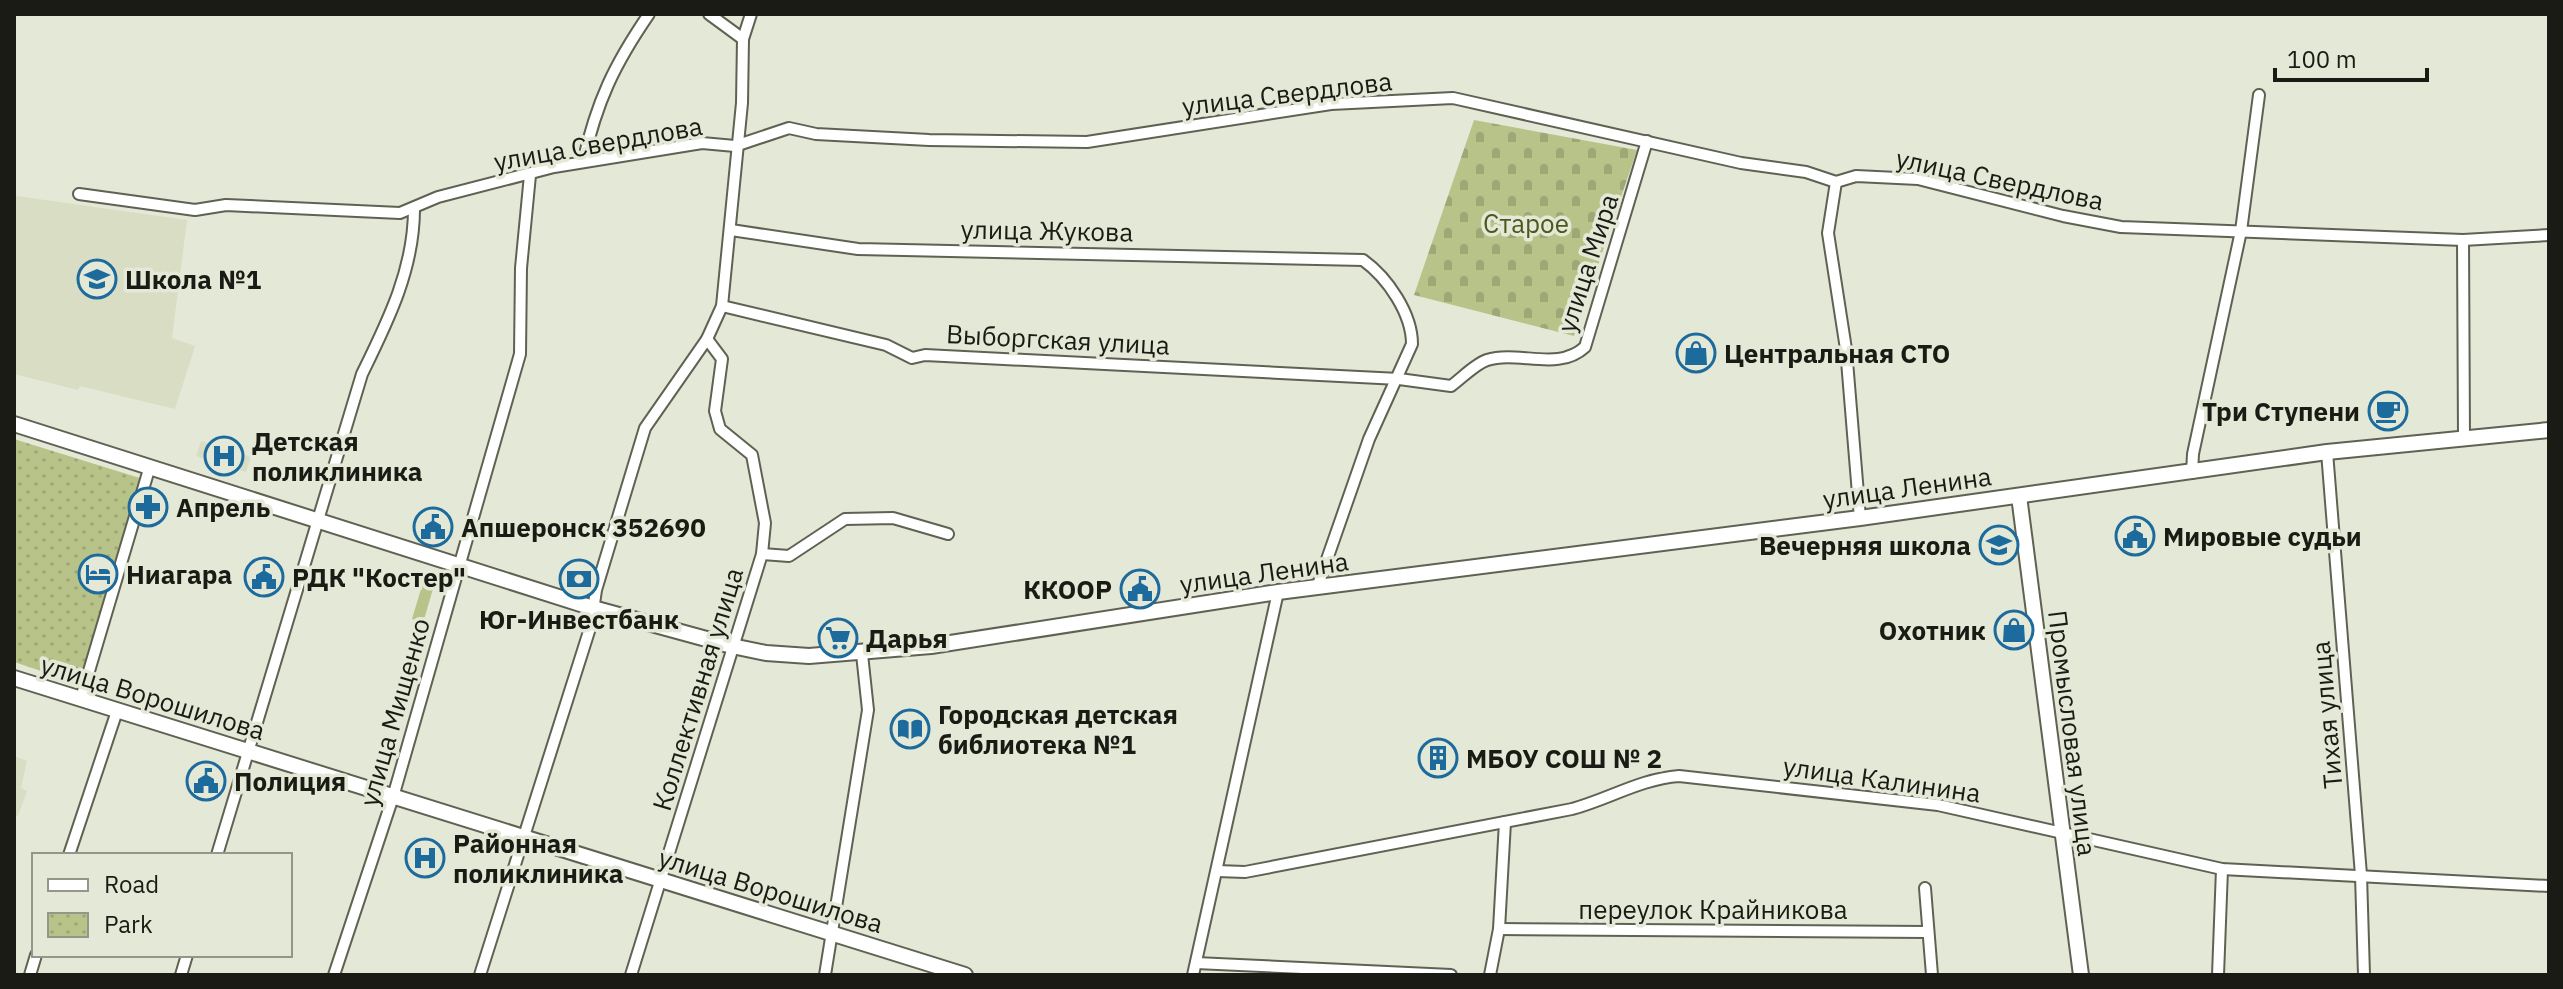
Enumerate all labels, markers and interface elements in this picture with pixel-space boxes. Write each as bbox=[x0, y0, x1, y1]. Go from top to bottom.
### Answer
scale bar bbox=[2275, 32, 2427, 82]
text: 100 m bbox=[2287, 43, 2357, 75]
street label: улица Свердлова bbox=[1180, 63, 1394, 123]
street label: улица Свердлова bbox=[491, 108, 705, 178]
street label: улица Свердлова bbox=[1893, 140, 2107, 218]
street label: улица Мира bbox=[1549, 189, 1625, 337]
park label: Старое bbox=[1483, 206, 1569, 240]
street label: улица Жукова bbox=[960, 211, 1134, 249]
school or university icon: Школа №1 bbox=[76, 258, 118, 300]
place label: Школа №1 bbox=[125, 262, 262, 296]
street label: Выборгская улица bbox=[945, 316, 1171, 362]
shop icon: Центральная СТО bbox=[1675, 332, 1717, 374]
place label: Центральная СТО bbox=[1724, 336, 1950, 370]
cafe icon: Три Ступени bbox=[2367, 390, 2409, 432]
place label: Три Ступени bbox=[2202, 394, 2360, 428]
place label: Детская поликлиника bbox=[252, 424, 423, 488]
hospital icon: Детская поликлиника bbox=[203, 435, 245, 477]
street label: улица Ленина bbox=[1820, 458, 1994, 516]
pharmacy icon: Апрель bbox=[127, 486, 169, 528]
place label: Апрель bbox=[176, 490, 270, 524]
public building icon: Апшеронск 352690 bbox=[412, 506, 454, 548]
place label: Апшеронск 352690 bbox=[461, 510, 706, 544]
public building icon: Мировые судьи bbox=[2114, 515, 2156, 557]
place label: Мировые судьи bbox=[2163, 519, 2362, 553]
school or university icon: Вечерняя школа bbox=[1978, 524, 2020, 566]
place label: Вечерняя школа bbox=[1759, 528, 1971, 562]
street label: улица Ленина bbox=[1177, 543, 1351, 601]
hotel icon: Ниагара bbox=[77, 553, 119, 595]
public building icon: РДК "Костер" bbox=[243, 556, 285, 598]
place label: Ниагара bbox=[126, 557, 233, 591]
bank icon: Юг-Инвестбанк bbox=[558, 558, 600, 600]
place label: РДК "Костер" bbox=[292, 560, 466, 594]
street label: Коллективная улица bbox=[644, 563, 750, 815]
public building icon: ККООР bbox=[1119, 568, 1161, 610]
place label: ККООР bbox=[1023, 572, 1112, 606]
place label: Юг-Инвестбанк bbox=[479, 602, 679, 636]
street label: Промысловая улица bbox=[2041, 608, 2105, 858]
shop icon: Охотник bbox=[1993, 609, 2035, 651]
place label: Охотник bbox=[1879, 613, 1986, 647]
street label: улица Мищенко bbox=[351, 614, 437, 810]
supermarket icon: Дарья bbox=[817, 617, 859, 659]
place label: Дарья bbox=[866, 621, 948, 655]
street label: Тихая улица bbox=[2303, 640, 2349, 790]
street label: улица Ворошилова bbox=[37, 647, 269, 747]
place label: Городская детская библиотека №1 bbox=[938, 697, 1178, 761]
library icon: Городская детская библиотека №1 bbox=[889, 708, 931, 750]
building icon: МБОУ СОШ № 2 bbox=[1417, 737, 1459, 779]
place label: МБОУ СОШ № 2 bbox=[1466, 741, 1662, 775]
street label: улица Калинина bbox=[1781, 748, 1983, 810]
public building icon: Полиция bbox=[185, 760, 227, 802]
place label: Полиция bbox=[234, 764, 346, 798]
place label: Районная поликлиника bbox=[453, 826, 624, 890]
hospital icon: Районная поликлиника bbox=[404, 837, 446, 879]
street label: улица Ворошилова bbox=[655, 840, 887, 940]
legend bbox=[32, 853, 292, 957]
text: Road bbox=[104, 868, 159, 900]
street label: переулок Крайникова bbox=[1578, 892, 1848, 926]
text: Park bbox=[104, 908, 153, 940]

